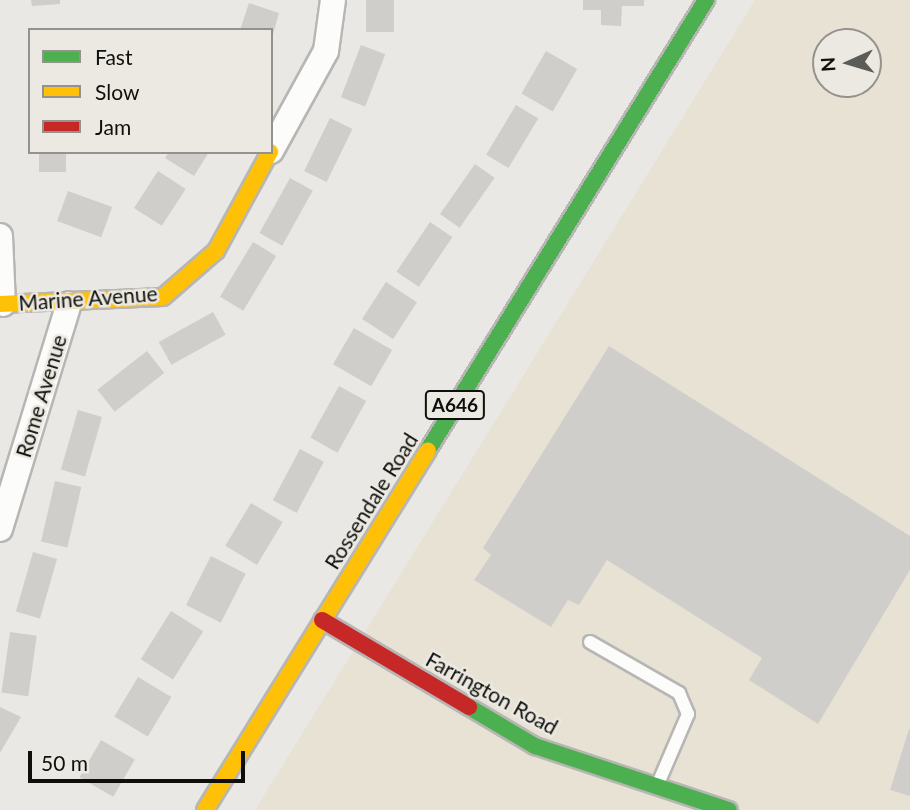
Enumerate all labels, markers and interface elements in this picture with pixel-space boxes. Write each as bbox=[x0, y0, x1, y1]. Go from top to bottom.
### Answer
legend bbox=[28, 28, 273, 154]
north arrow bbox=[812, 28, 882, 98]
text: Fast bbox=[95, 44, 132, 69]
text: N bbox=[816, 56, 840, 72]
text: Slow bbox=[95, 79, 139, 104]
text: Jam bbox=[95, 114, 131, 139]
street label: Marine Avenue bbox=[17, 281, 159, 315]
street label: Rome Avenue bbox=[10, 331, 72, 461]
road number: A646 bbox=[424, 390, 486, 420]
street label: Rossendale Road bbox=[319, 428, 423, 574]
street label: Farrington Road bbox=[422, 646, 562, 740]
scale bar bbox=[32, 736, 248, 780]
text: 50 m bbox=[41, 750, 88, 775]

